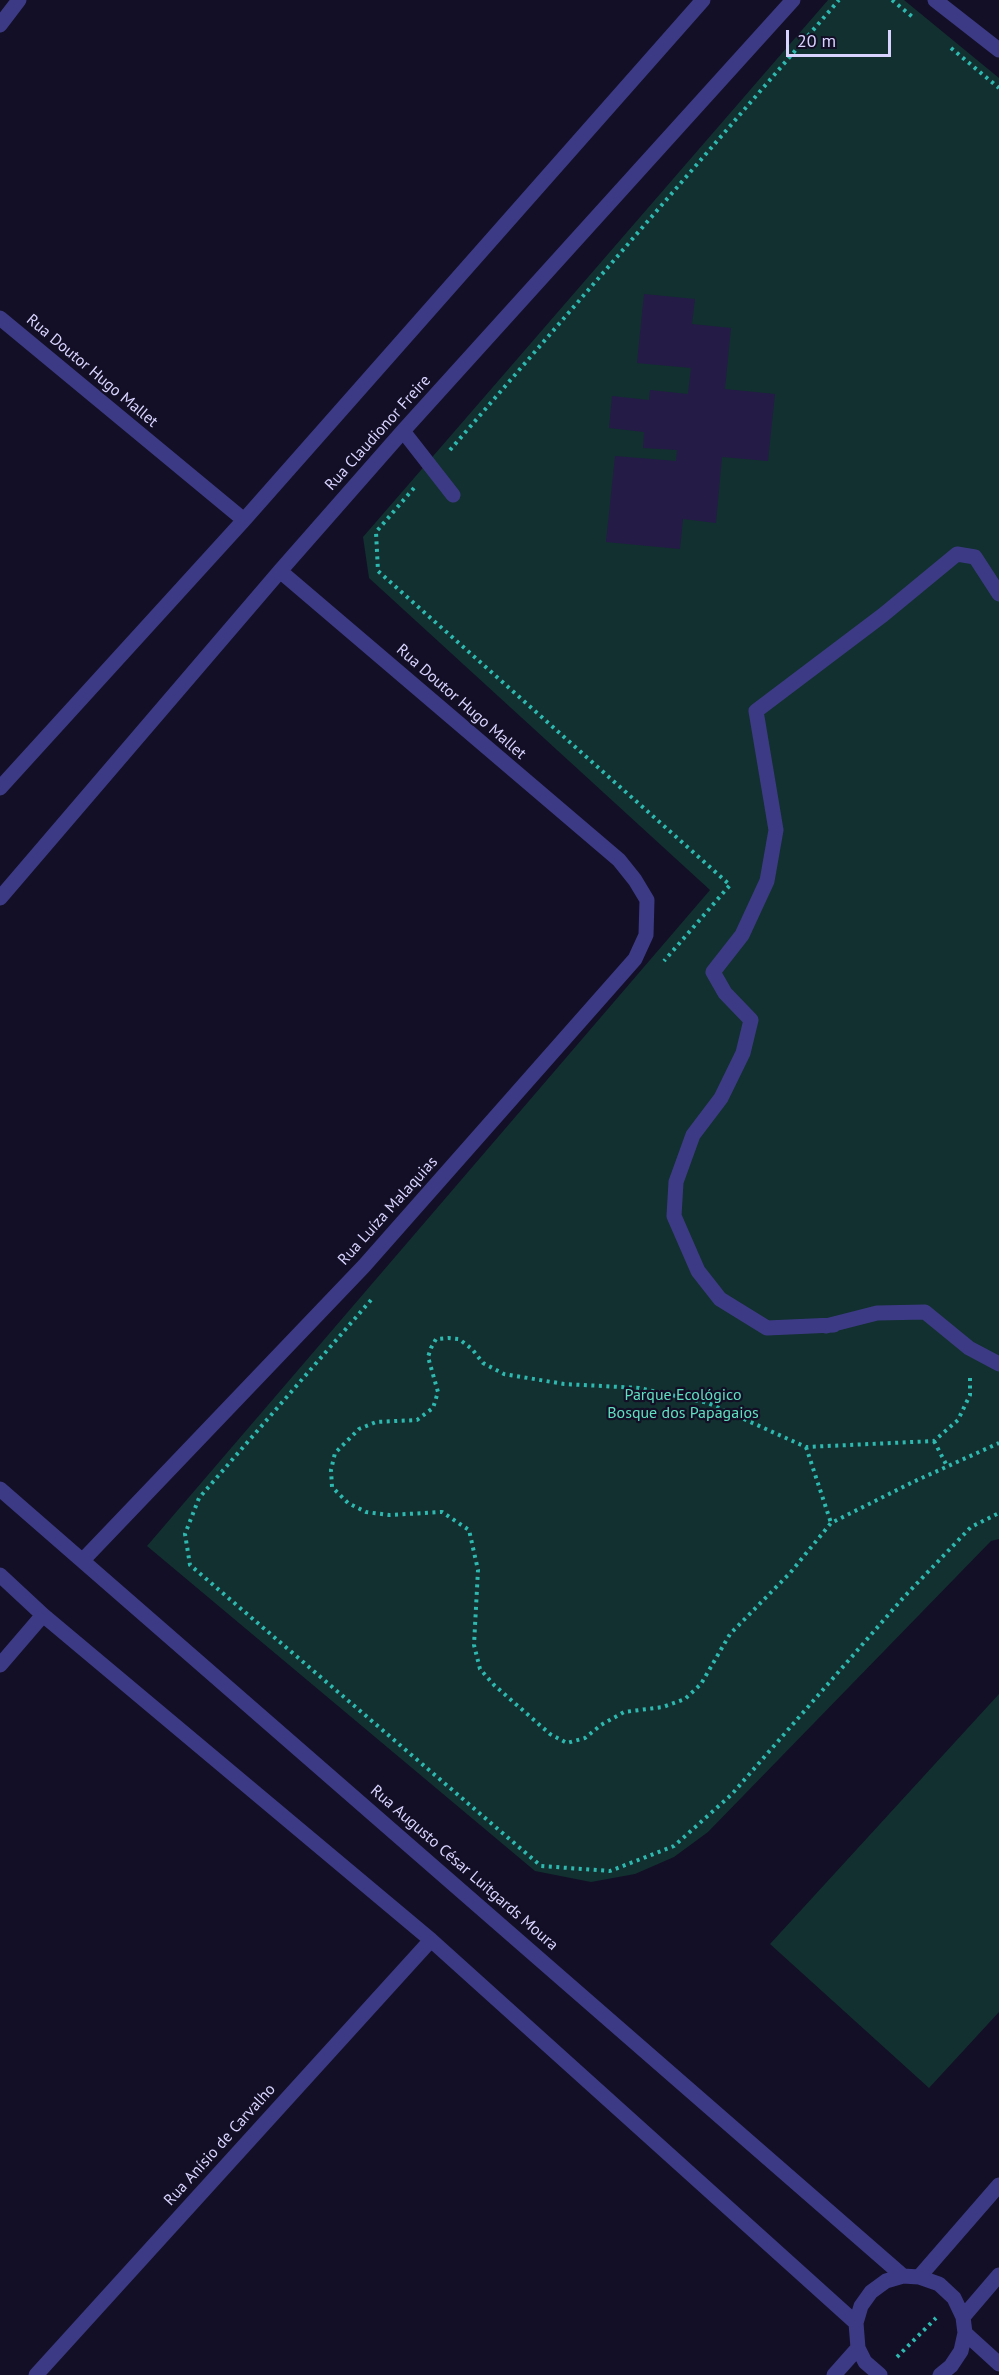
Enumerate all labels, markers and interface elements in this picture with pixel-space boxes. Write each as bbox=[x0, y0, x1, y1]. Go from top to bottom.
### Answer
scale bar bbox=[789, 18, 894, 56]
text: 20 m bbox=[797, 29, 836, 52]
street label: Rua Doutor Hugo Mallet bbox=[22, 310, 162, 432]
street label: Rua Claudionor Freire bbox=[321, 371, 435, 495]
street label: Rua Doutor Hugo Mallet bbox=[392, 640, 530, 764]
street label: Rua Luíza Malaquias bbox=[334, 1153, 442, 1269]
park label: Parque Ecológico Bosque dos Papagaios bbox=[607, 1385, 759, 1423]
street label: Rua Augusto César Luitgards Moura bbox=[366, 1781, 562, 1955]
street label: Rua Anísio de Carvalho bbox=[160, 2080, 280, 2210]

